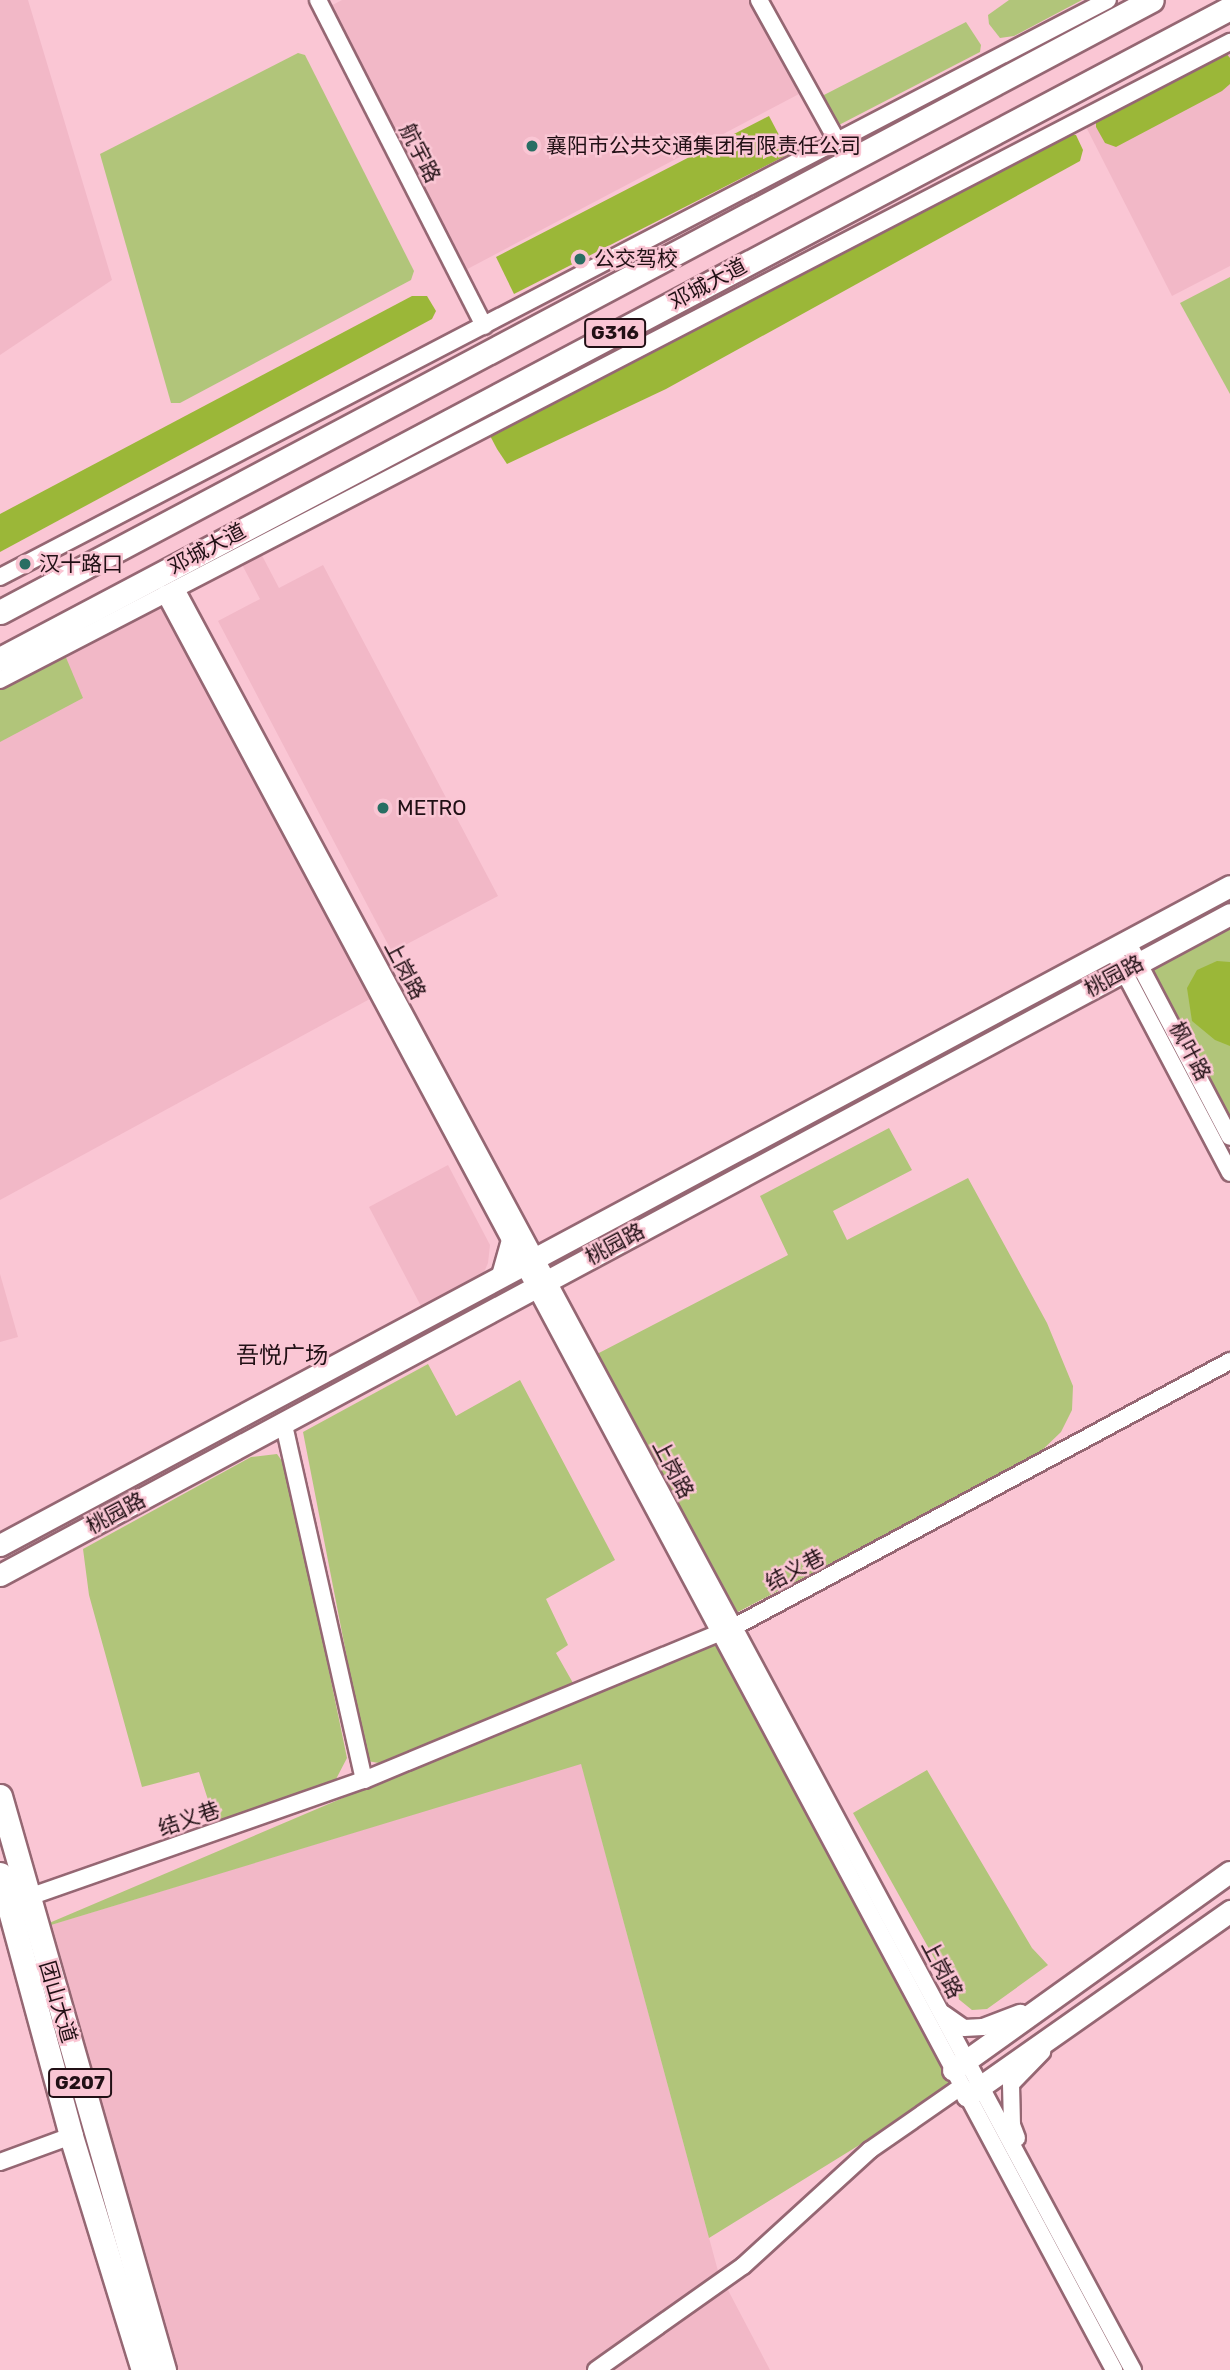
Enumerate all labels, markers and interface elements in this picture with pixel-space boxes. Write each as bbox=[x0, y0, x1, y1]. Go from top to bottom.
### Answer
street label: 航宇路 bbox=[394, 119, 446, 187]
place label: 襄阳市公共交通集团有限责任公司 bbox=[546, 133, 861, 159]
marker: 襄阳市公共交通集团有限责任公司 bbox=[524, 138, 540, 154]
place label: 公交驾校 bbox=[594, 246, 678, 272]
marker: 公交驾校 bbox=[572, 251, 588, 267]
street label: 邓城大道 bbox=[665, 253, 751, 315]
road number: G316 bbox=[584, 318, 646, 348]
street label: 邓城大道 bbox=[164, 518, 250, 580]
place label: 汉十路口 bbox=[39, 551, 123, 577]
marker: 汉十路口 bbox=[17, 556, 33, 572]
place label: METRO bbox=[397, 795, 467, 821]
marker: METRO bbox=[375, 800, 391, 816]
street label: 上岗路 bbox=[379, 936, 431, 1004]
street label: 桃园路 bbox=[1080, 950, 1148, 1002]
street label: 枫叶路 bbox=[1164, 1017, 1216, 1085]
street label: 桃园路 bbox=[581, 1218, 649, 1270]
district label: 吾悦广场 bbox=[236, 1341, 328, 1369]
street label: 上岗路 bbox=[647, 1435, 699, 1503]
street label: 桃园路 bbox=[82, 1487, 150, 1539]
street label: 结义巷 bbox=[761, 1544, 829, 1596]
street label: 结义巷 bbox=[155, 1797, 223, 1841]
street label: 上岗路 bbox=[916, 1935, 968, 2003]
street label: 团山大道 bbox=[34, 1958, 82, 2046]
road number: G207 bbox=[47, 2068, 113, 2098]

